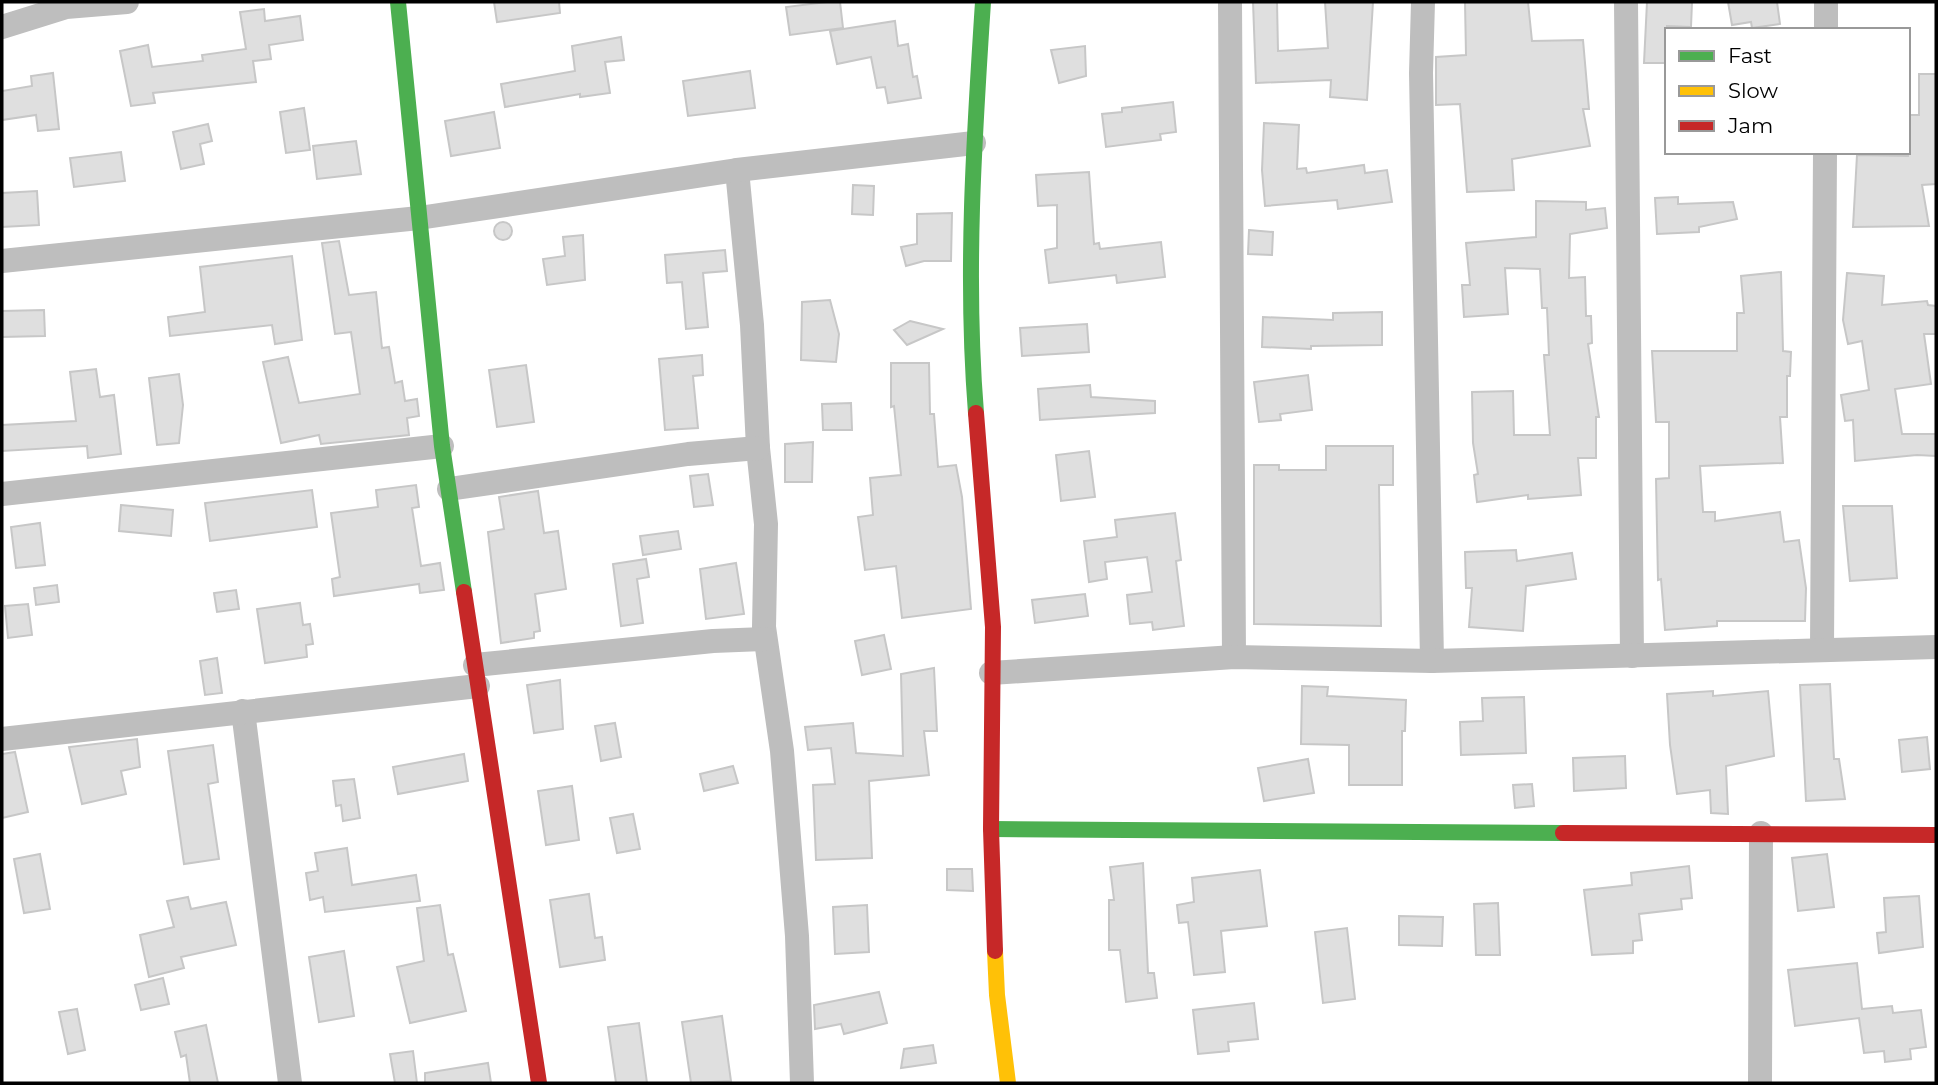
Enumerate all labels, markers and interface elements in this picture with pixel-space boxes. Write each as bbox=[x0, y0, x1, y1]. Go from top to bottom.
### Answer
legend bbox=[1665, 28, 1910, 154]
text: Fast bbox=[1728, 43, 1772, 68]
text: Slow bbox=[1728, 78, 1778, 103]
text: Jam bbox=[1727, 113, 1773, 138]

